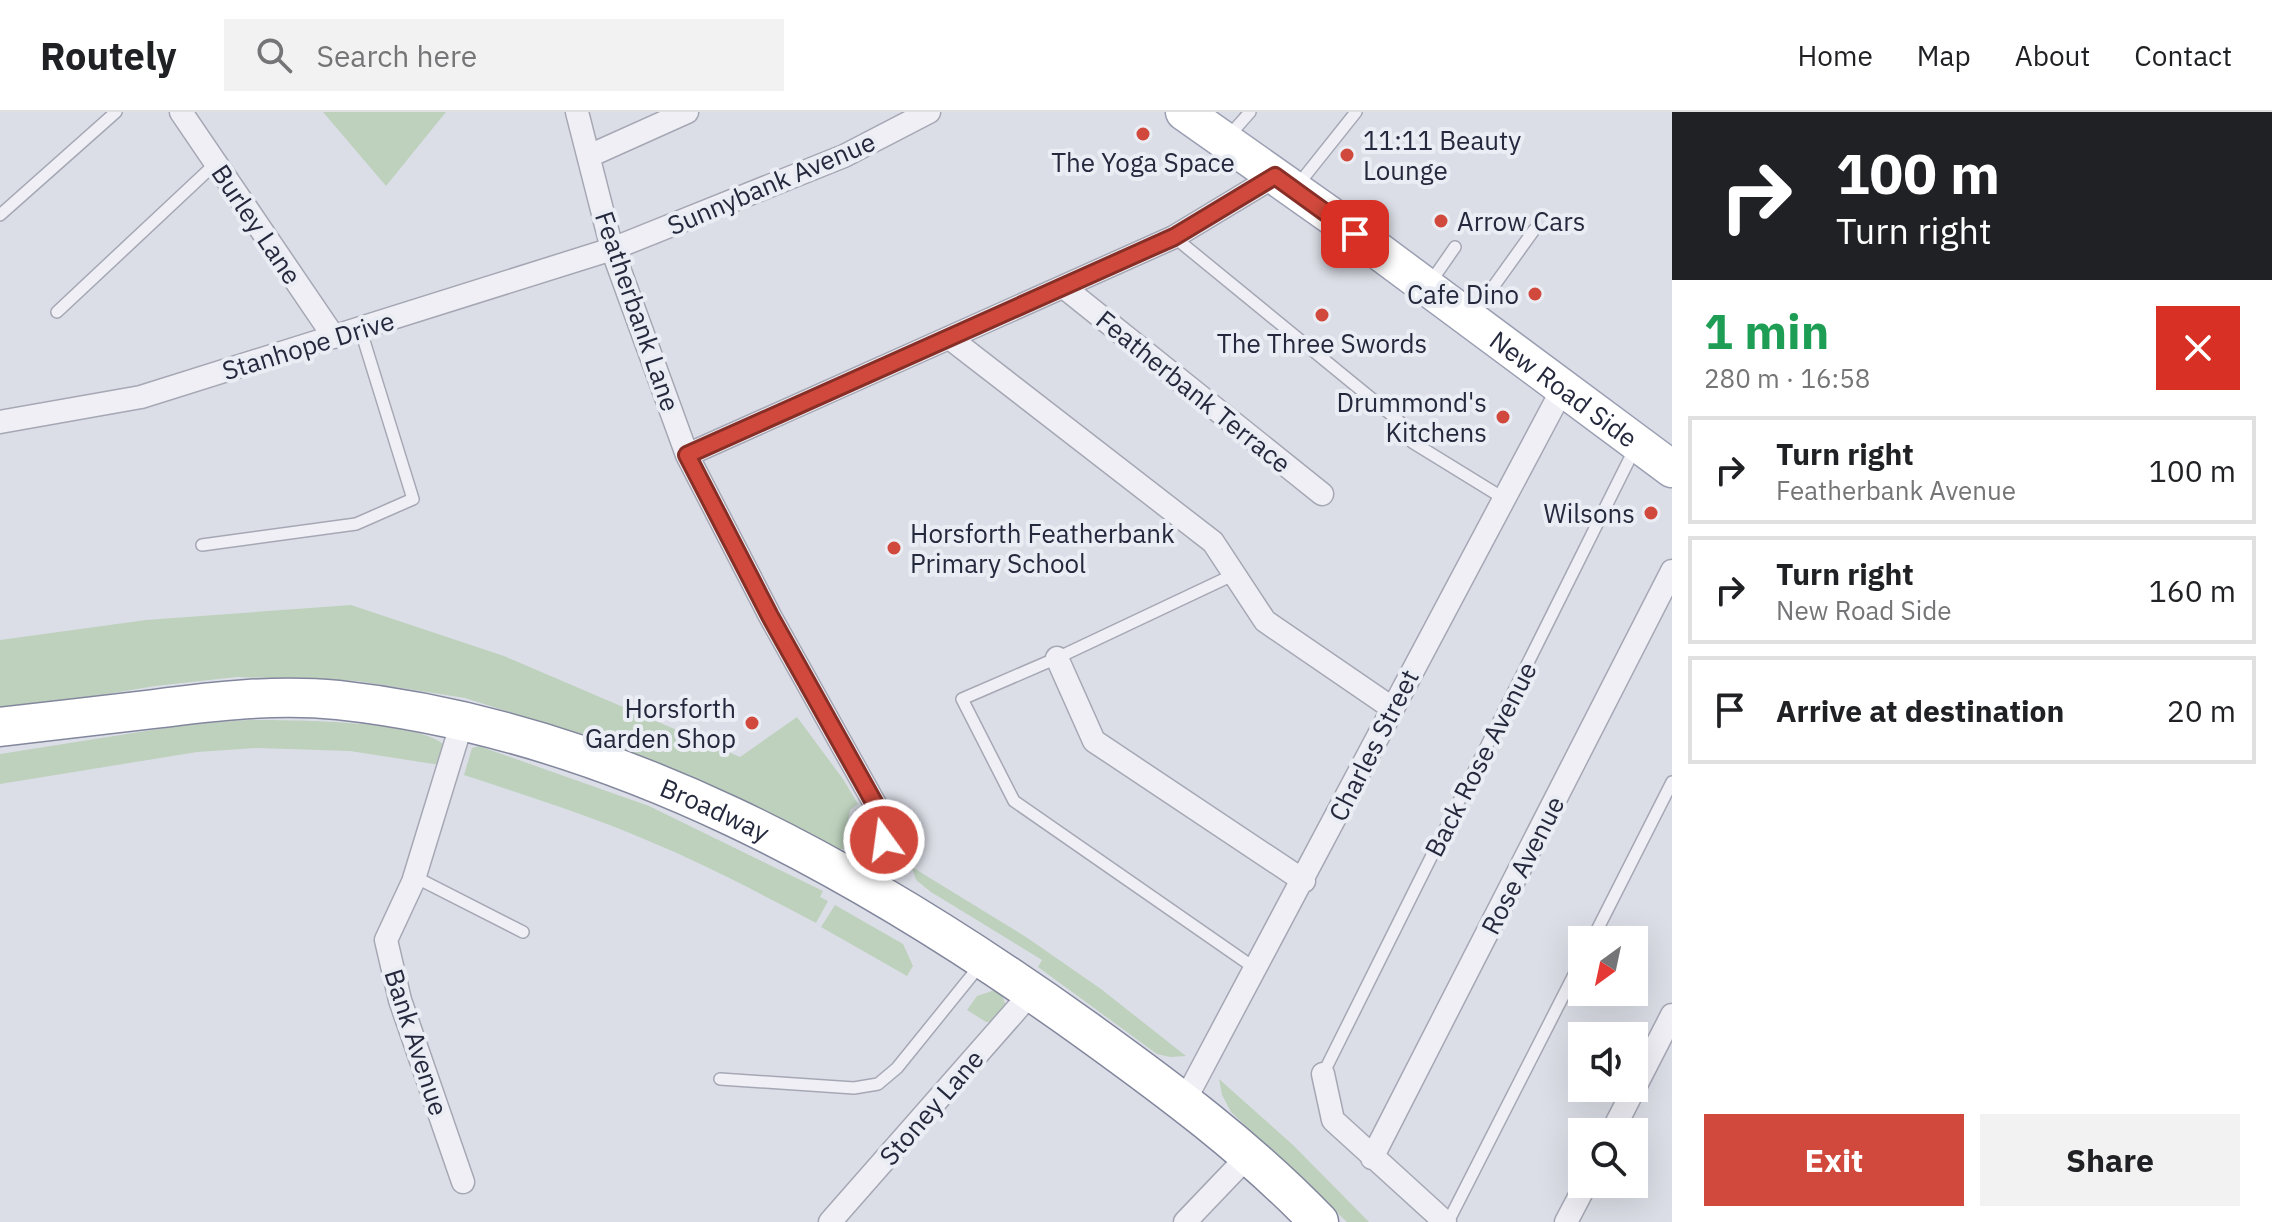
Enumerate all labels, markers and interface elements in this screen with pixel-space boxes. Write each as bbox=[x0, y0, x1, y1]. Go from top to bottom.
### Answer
search box bbox=[224, 19, 784, 91]
text: Routely bbox=[40, 31, 176, 80]
icon: search bbox=[252, 33, 296, 77]
text: Search here bbox=[316, 36, 477, 75]
text: Home bbox=[1797, 37, 1873, 74]
text: Map bbox=[1917, 37, 1971, 74]
text: About bbox=[2015, 37, 2090, 74]
text: Contact bbox=[2134, 37, 2232, 74]
place label: 11:11 Beauty Lounge bbox=[1363, 123, 1521, 187]
street label: Sunnybank Avenue bbox=[662, 124, 880, 242]
marker: The Yoga Space bbox=[1134, 125, 1152, 143]
text: 100 m bbox=[1836, 137, 2000, 209]
icon: right bbox=[1704, 144, 1808, 248]
place label: The Yoga Space bbox=[1051, 145, 1235, 179]
marker: 11:11 Beauty Lounge bbox=[1338, 146, 1356, 164]
street label: Burley Lane bbox=[204, 157, 310, 291]
pin bbox=[1321, 200, 1389, 268]
place label: Arrow Cars bbox=[1457, 204, 1585, 238]
street label: Featherbank Lane bbox=[588, 207, 688, 415]
text: Turn right bbox=[1836, 207, 1992, 254]
icon: arrive bbox=[1333, 212, 1377, 256]
marker: Arrow Cars bbox=[1432, 212, 1450, 230]
place label: Cafe Dino bbox=[1407, 277, 1519, 311]
marker: Cafe Dino bbox=[1526, 285, 1544, 303]
text: 1 min bbox=[1704, 300, 1829, 362]
street label: Featherbank Terrace bbox=[1090, 302, 1298, 480]
street label: Stanhope Drive bbox=[218, 303, 398, 387]
marker: The Three Swords bbox=[1313, 306, 1331, 324]
button: close bbox=[2156, 306, 2240, 390]
street label: New Road Side bbox=[1483, 323, 1644, 455]
place label: The Three Swords bbox=[1217, 326, 1427, 360]
text: 280 m · 16:58 bbox=[1704, 361, 1870, 395]
place label: Drummond's Kitchens bbox=[1336, 385, 1487, 449]
marker: Drummond's Kitchens bbox=[1494, 408, 1512, 426]
text: Turn right bbox=[1776, 434, 1914, 473]
icon: right bbox=[1708, 448, 1752, 492]
text: 100 m bbox=[2149, 451, 2236, 490]
text: Featherbank Avenue bbox=[1776, 473, 2016, 507]
place label: Wilsons bbox=[1544, 496, 1635, 530]
marker: Wilsons bbox=[1642, 504, 1660, 522]
place label: Horsforth Featherbank Primary School bbox=[910, 516, 1175, 580]
marker: Horsforth Featherbank Primary School bbox=[885, 539, 903, 557]
text: Turn right bbox=[1776, 554, 1914, 593]
icon: right bbox=[1708, 568, 1752, 612]
text: 160 m bbox=[2149, 571, 2236, 610]
text: New Road Side bbox=[1776, 593, 1952, 627]
street label: Back Rose Avenue bbox=[1416, 656, 1544, 862]
street label: Charles Street bbox=[1320, 663, 1426, 827]
icon: arrive bbox=[1708, 688, 1752, 732]
place label: Horsforth Garden Shop bbox=[585, 691, 736, 755]
text: Arrive at destination bbox=[1776, 691, 2064, 730]
text: 20 m bbox=[2167, 691, 2236, 730]
marker: Horsforth Garden Shop bbox=[743, 714, 761, 732]
street label: Broadway bbox=[655, 770, 775, 849]
street label: Rose Avenue bbox=[1473, 790, 1571, 940]
position arrow bbox=[842, 798, 926, 882]
north arrow bbox=[1568, 926, 1648, 1006]
map controls bbox=[1568, 926, 1648, 1198]
street label: Bank Avenue bbox=[377, 964, 457, 1120]
button: sound bbox=[1568, 1022, 1648, 1102]
street label: Stoney Lane bbox=[871, 1042, 991, 1172]
button: Exit bbox=[1704, 1114, 1964, 1206]
button: Share bbox=[1980, 1114, 2240, 1206]
button: search bbox=[1568, 1118, 1648, 1198]

